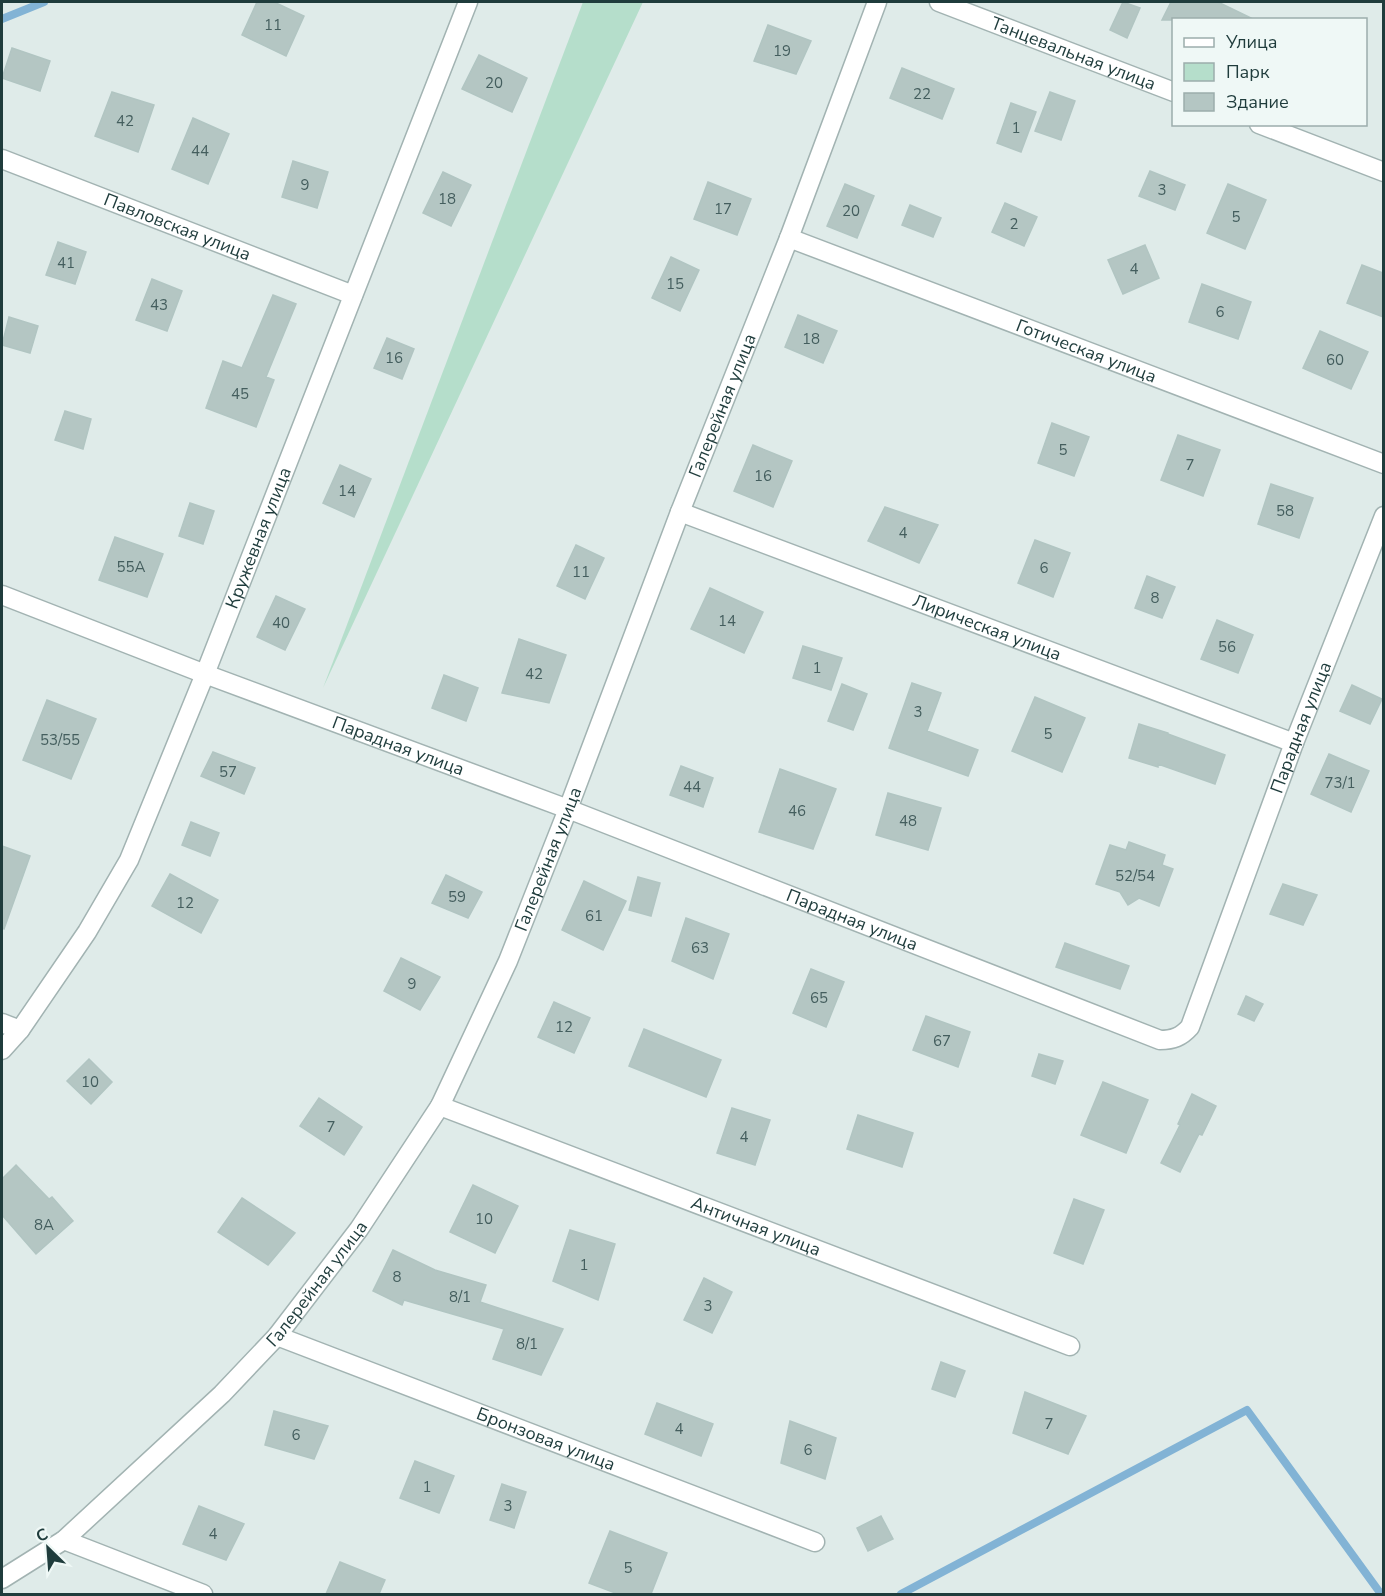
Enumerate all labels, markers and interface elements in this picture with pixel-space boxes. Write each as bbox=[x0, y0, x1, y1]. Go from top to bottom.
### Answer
street label: Танцевальная улица bbox=[988, 11, 1159, 96]
house number: 11 bbox=[264, 15, 282, 35]
legend bbox=[1172, 18, 1367, 126]
text: Улица bbox=[1225, 30, 1277, 54]
house number: 19 bbox=[773, 41, 791, 61]
text: Парк bbox=[1226, 60, 1270, 84]
house number: 20 bbox=[485, 73, 503, 93]
house number: 22 bbox=[913, 84, 931, 104]
text: Здание bbox=[1226, 90, 1289, 114]
house number: 42 bbox=[116, 111, 134, 131]
house number: 1 bbox=[1011, 118, 1021, 138]
house number: 44 bbox=[191, 141, 209, 161]
house number: 9 bbox=[300, 175, 310, 195]
house number: 3 bbox=[1157, 180, 1167, 200]
street label: Павловская улица bbox=[100, 188, 254, 266]
house number: 18 bbox=[438, 189, 456, 209]
house number: 17 bbox=[714, 199, 732, 219]
house number: 20 bbox=[842, 201, 860, 221]
house number: 5 bbox=[1231, 207, 1241, 227]
house number: 2 bbox=[1009, 214, 1019, 234]
house number: 41 bbox=[57, 253, 75, 273]
house number: 4 bbox=[1129, 259, 1139, 279]
house number: 15 bbox=[666, 274, 684, 294]
house number: 43 bbox=[150, 295, 168, 315]
house number: 6 bbox=[1215, 302, 1225, 322]
street label: Готическая улица bbox=[1013, 313, 1160, 388]
house number: 18 bbox=[802, 329, 820, 349]
street label: Галерейная улица bbox=[683, 330, 762, 481]
house number: 16 bbox=[385, 348, 403, 368]
house number: 60 bbox=[1326, 350, 1344, 370]
house number: 45 bbox=[231, 384, 249, 404]
house number: 5 bbox=[1058, 440, 1068, 460]
house number: 7 bbox=[1185, 455, 1195, 475]
street label: Кружевная улица bbox=[220, 464, 297, 612]
house number: 16 bbox=[754, 466, 772, 486]
house number: 14 bbox=[338, 481, 356, 501]
house number: 58 bbox=[1276, 501, 1294, 521]
house number: 4 bbox=[898, 523, 908, 543]
house number: 55А bbox=[117, 557, 146, 577]
house number: 6 bbox=[1039, 558, 1049, 578]
house number: 11 bbox=[572, 562, 590, 582]
house number: 8 bbox=[1150, 588, 1160, 608]
street label: Лирическая улица bbox=[909, 589, 1065, 666]
house number: 14 bbox=[718, 611, 736, 631]
house number: 40 bbox=[272, 613, 290, 633]
house number: 56 bbox=[1218, 637, 1236, 657]
house number: 1 bbox=[812, 658, 822, 678]
street label: Парадная улица bbox=[1265, 658, 1337, 796]
house number: 42 bbox=[525, 664, 543, 684]
house number: 3 bbox=[913, 702, 923, 722]
street label: Парадная улица bbox=[329, 710, 468, 781]
house number: 5 bbox=[1043, 724, 1053, 744]
house number: 53/55 bbox=[40, 730, 80, 750]
house number: 57 bbox=[219, 762, 237, 782]
house number: 73/1 bbox=[1324, 773, 1356, 793]
house number: 44 bbox=[683, 777, 701, 797]
street label: Галерейная улица bbox=[509, 784, 587, 935]
house number: 46 bbox=[788, 801, 806, 821]
house number: 48 bbox=[899, 811, 917, 831]
house number: 52/54 bbox=[1115, 866, 1155, 886]
street label: Парадная улица bbox=[783, 883, 921, 956]
house number: 59 bbox=[448, 887, 466, 907]
house number: 12 bbox=[176, 893, 194, 913]
house number: 61 bbox=[585, 906, 603, 926]
house number: 63 bbox=[691, 938, 709, 958]
house number: 9 bbox=[407, 974, 417, 994]
house number: 65 bbox=[810, 988, 828, 1008]
house number: 12 bbox=[555, 1017, 573, 1037]
house number: 67 bbox=[933, 1031, 951, 1051]
house number: 10 bbox=[81, 1072, 99, 1092]
house number: 7 bbox=[326, 1117, 336, 1137]
house number: 4 bbox=[739, 1127, 749, 1147]
street label: Античная улица bbox=[688, 1191, 824, 1262]
house number: 10 bbox=[475, 1209, 493, 1229]
house number: 8А bbox=[34, 1215, 54, 1235]
street label: Галерейная улица bbox=[261, 1216, 373, 1352]
house number: 1 bbox=[579, 1255, 589, 1275]
house number: 8 bbox=[392, 1267, 402, 1287]
house number: 8/1 bbox=[449, 1287, 471, 1307]
house number: 3 bbox=[703, 1296, 713, 1316]
house number: 8/1 bbox=[516, 1334, 538, 1354]
street label: Бронзовая улица bbox=[473, 1402, 619, 1476]
house number: 7 bbox=[1044, 1414, 1054, 1434]
house number: 4 bbox=[674, 1419, 684, 1439]
house number: 6 bbox=[291, 1425, 301, 1445]
house number: 6 bbox=[803, 1440, 813, 1460]
house number: 1 bbox=[422, 1477, 432, 1497]
house number: 3 bbox=[503, 1496, 513, 1516]
north arrow bbox=[18, 1518, 78, 1578]
text: С bbox=[33, 1523, 52, 1548]
house number: 4 bbox=[208, 1524, 218, 1544]
house number: 5 bbox=[623, 1558, 633, 1578]

